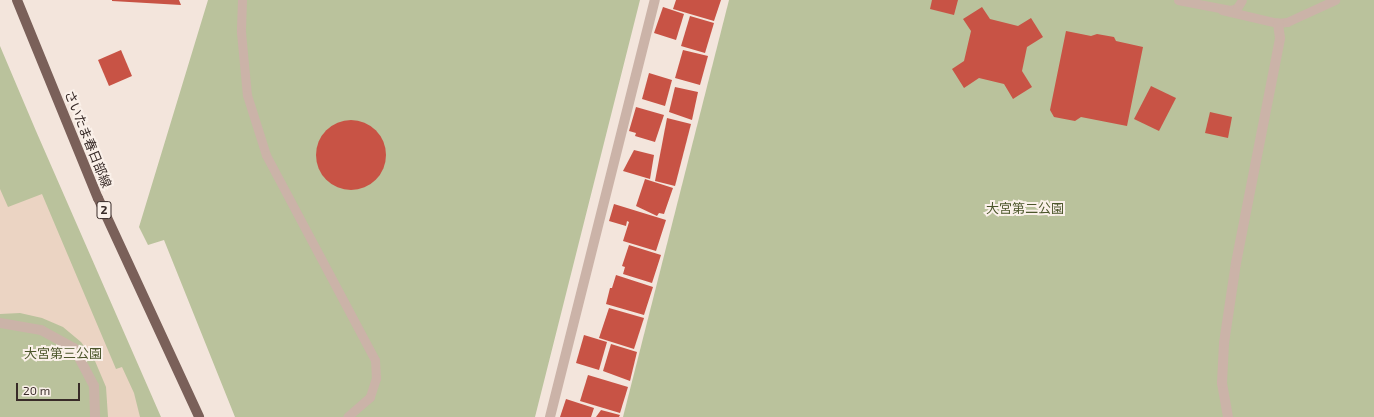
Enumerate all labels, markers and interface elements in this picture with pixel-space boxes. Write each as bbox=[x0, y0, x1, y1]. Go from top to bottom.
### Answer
street label: さいたま春日部線 bbox=[61, 88, 115, 190]
road number: 2 bbox=[96, 200, 112, 220]
park label: 大宮第二公園 bbox=[986, 200, 1064, 216]
park label: 大宮第三公園 bbox=[24, 345, 102, 361]
scale bar bbox=[18, 375, 82, 401]
text: 20 m bbox=[23, 383, 50, 397]

